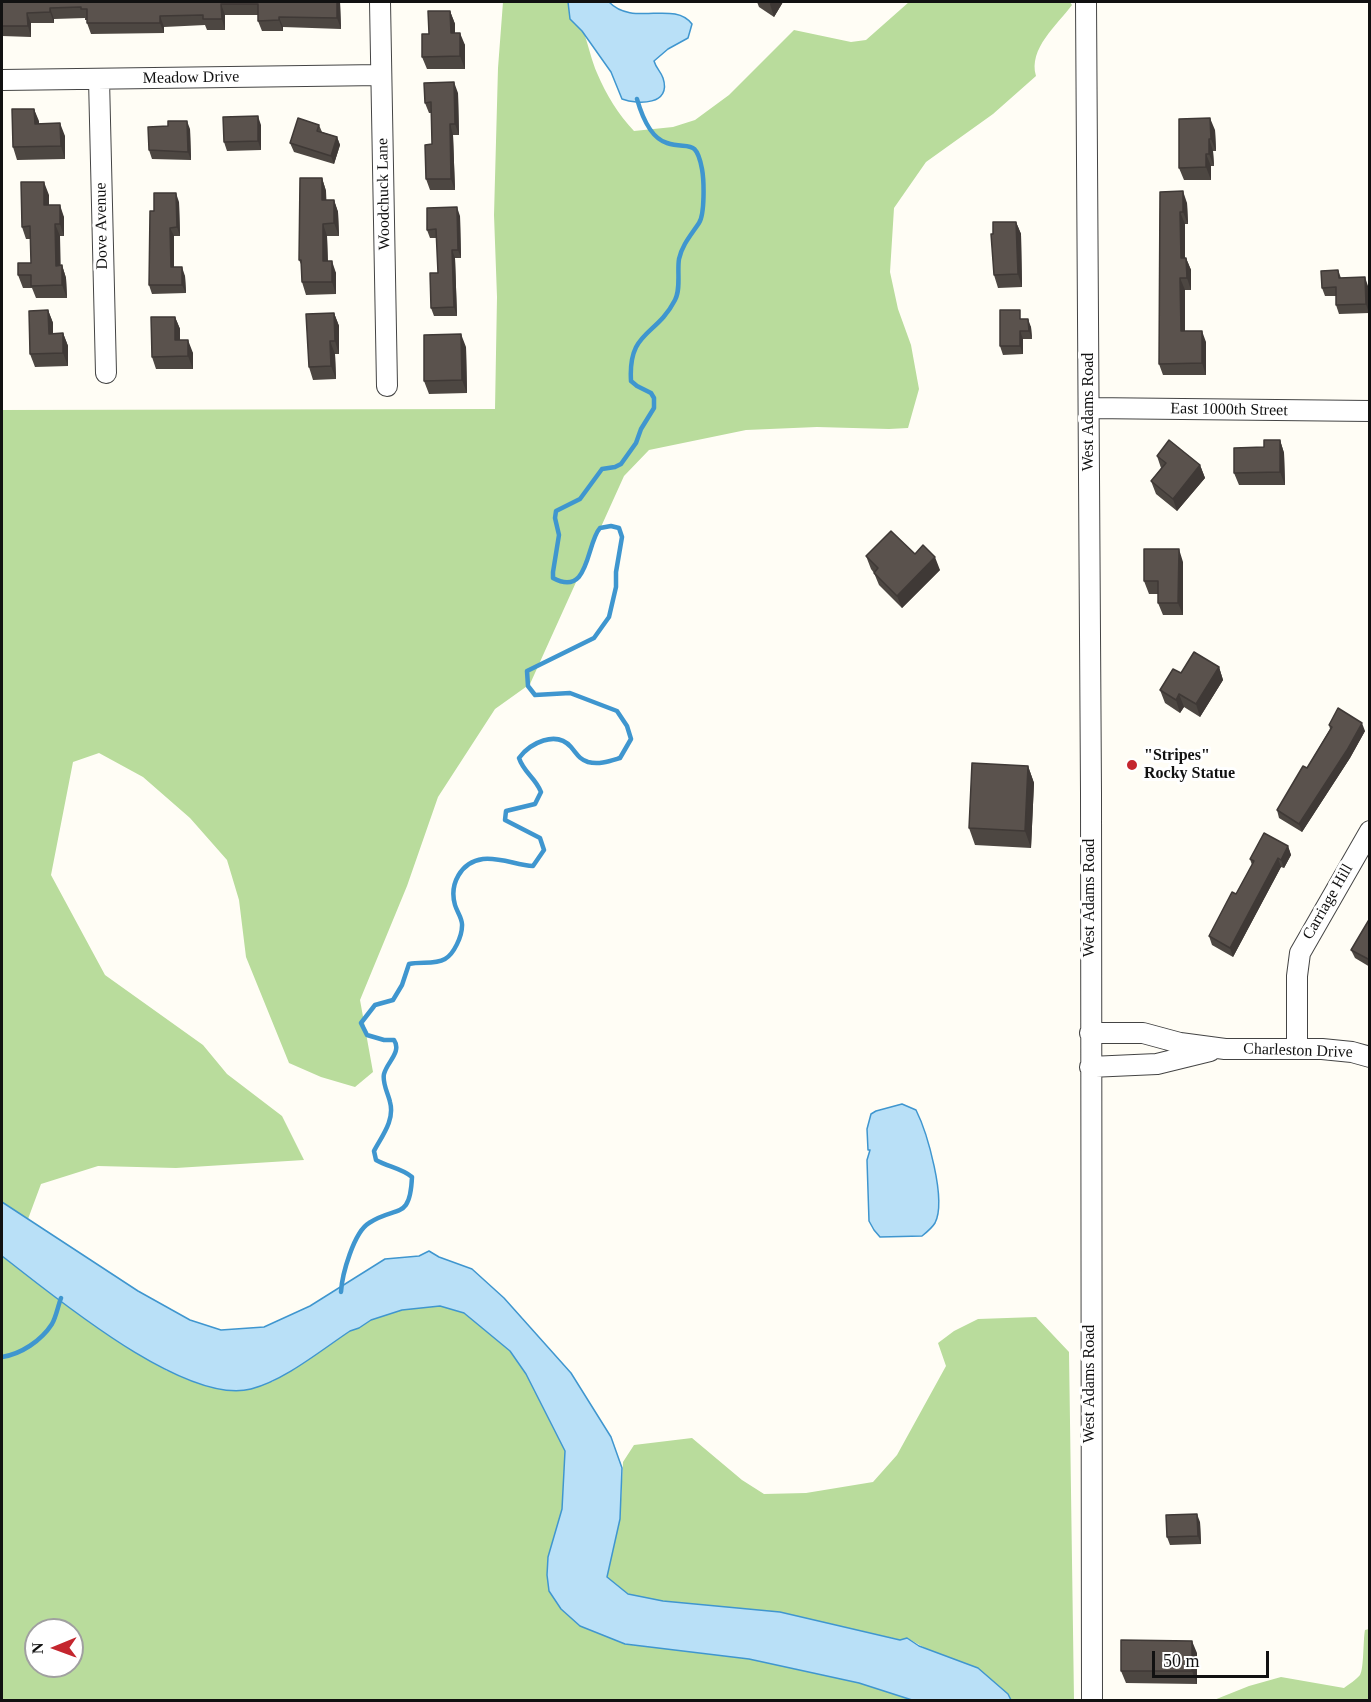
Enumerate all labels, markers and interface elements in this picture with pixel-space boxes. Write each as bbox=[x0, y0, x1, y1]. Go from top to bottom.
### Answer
street label: Meadow Drive bbox=[143, 68, 239, 88]
street label: Woodchuck Lane bbox=[373, 138, 395, 250]
street label: Dove Avenue bbox=[92, 182, 112, 270]
street label: West Adams Road bbox=[1079, 353, 1099, 471]
street label: East 1000th Street bbox=[1170, 399, 1288, 421]
place label: "Stripes" Rocky Statue bbox=[1144, 746, 1235, 784]
marker: "Stripes" Rocky Statue bbox=[1125, 758, 1139, 772]
street label: West Adams Road bbox=[1080, 839, 1100, 957]
street label: Carriage Hill bbox=[1299, 861, 1357, 943]
street label: Charleston Drive bbox=[1243, 1039, 1353, 1063]
street label: West Adams Road bbox=[1080, 1325, 1100, 1443]
north arrow bbox=[24, 1618, 84, 1678]
scale bar bbox=[1155, 1639, 1272, 1677]
text: N bbox=[29, 1642, 46, 1654]
text: 50 m bbox=[1163, 1651, 1200, 1671]

